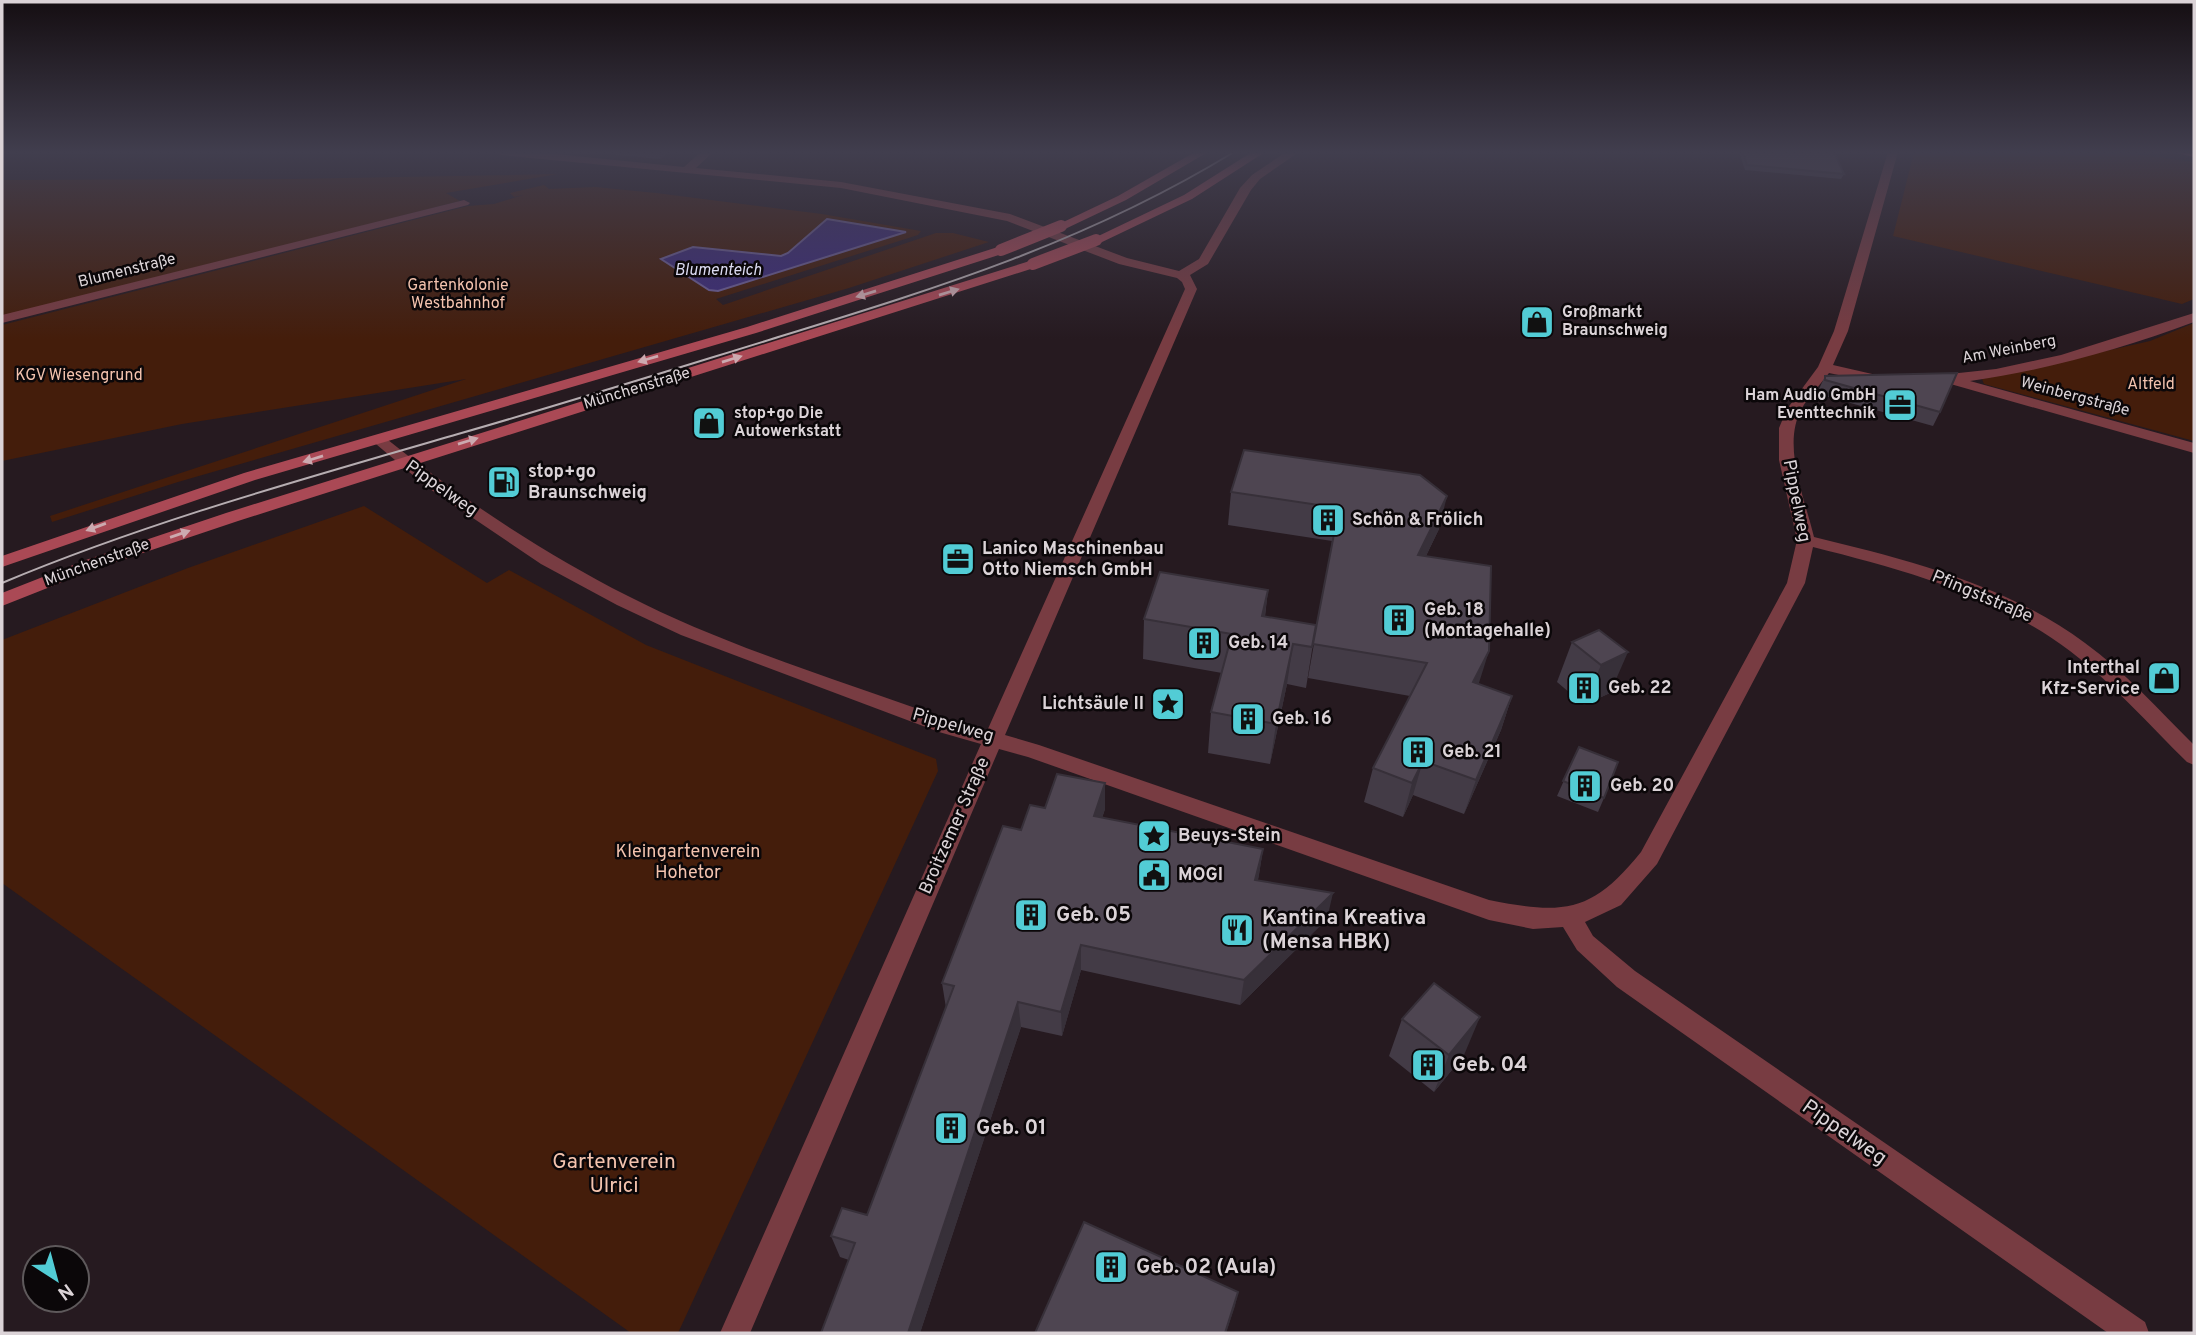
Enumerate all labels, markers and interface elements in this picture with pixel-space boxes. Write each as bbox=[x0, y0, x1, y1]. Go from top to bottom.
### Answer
street label: Blumenstraße bbox=[76, 249, 178, 293]
water label: Blumenteich bbox=[675, 261, 762, 281]
park label: Gartenkolonie Westbahnhof bbox=[407, 276, 509, 314]
one-way arrow bbox=[939, 287, 960, 297]
one-way arrow bbox=[855, 290, 876, 300]
shop icon: Großmarkt Braunschweig bbox=[1518, 303, 1556, 341]
place label: Großmarkt Braunschweig bbox=[1562, 303, 1668, 341]
street label: Am Weinberg bbox=[1960, 331, 2058, 369]
one-way arrow bbox=[637, 354, 658, 364]
one-way arrow bbox=[722, 354, 743, 364]
street label: Münchenstraße bbox=[581, 363, 693, 415]
park label: KGV Wiesengrund bbox=[15, 366, 143, 386]
street label: Weinbergstraße bbox=[2018, 373, 2132, 421]
park label: Altfeld bbox=[2127, 375, 2175, 395]
place label: Ham Audio GmbH Eventtechnik bbox=[1745, 386, 1876, 424]
office icon: Ham Audio GmbH Eventtechnik bbox=[1881, 386, 1919, 424]
shop icon: stop+go Die Autowerkstatt bbox=[690, 404, 728, 442]
place label: stop+go Die Autowerkstatt bbox=[734, 404, 841, 442]
one-way arrow bbox=[458, 436, 479, 446]
one-way arrow bbox=[302, 454, 323, 464]
street label: Pippelweg bbox=[400, 456, 482, 522]
street label: Pippelweg bbox=[1777, 458, 1815, 544]
place label: stop+go Braunschweig bbox=[528, 461, 647, 505]
fuel station icon: stop+go Braunschweig bbox=[485, 463, 523, 501]
building icon: Schön & Frölich bbox=[1309, 501, 1347, 539]
place label: Schön & Frölich bbox=[1352, 509, 1483, 532]
one-way arrow bbox=[85, 522, 106, 533]
one-way arrow bbox=[170, 528, 191, 539]
street label: Münchenstraße bbox=[42, 535, 152, 591]
place label: Lanico Maschinenbau Otto Niemsch GmbH bbox=[982, 538, 1164, 582]
office icon: Lanico Maschinenbau Otto Niemsch GmbH bbox=[939, 540, 977, 578]
street label: Pfingststraße bbox=[1928, 565, 2036, 629]
place label: Geb. 18 (Montagehalle) bbox=[1424, 599, 1551, 643]
building icon: Geb. 18 (Montagehalle) bbox=[1380, 601, 1418, 639]
building icon: Geb. 14 bbox=[1185, 624, 1223, 662]
place label: Geb. 14 bbox=[1228, 632, 1288, 655]
place label: Interthal Kfz-Service bbox=[2041, 657, 2140, 701]
shop icon: Interthal Kfz-Service bbox=[2145, 659, 2183, 697]
building icon: Geb. 22 bbox=[1565, 669, 1603, 707]
place label: Geb. 22 bbox=[1608, 677, 1671, 700]
place icon: Lichtsäule II bbox=[1149, 685, 1187, 723]
place label: Lichtsäule II bbox=[1042, 693, 1144, 716]
building icon: Geb. 16 bbox=[1229, 700, 1267, 738]
street label: Pippelweg bbox=[910, 703, 996, 749]
place label: Geb. 16 bbox=[1272, 708, 1332, 731]
building icon: Geb. 21 bbox=[1399, 733, 1437, 771]
place label: Geb. 21 bbox=[1442, 741, 1502, 764]
street label: Broitzemer Straße bbox=[915, 754, 995, 898]
building icon: Geb. 20 bbox=[1566, 767, 1604, 805]
place label: Geb. 20 bbox=[1610, 775, 1674, 798]
place icon: Beuys-Stein bbox=[1135, 817, 1173, 855]
place label: Beuys-Stein bbox=[1178, 825, 1281, 848]
park label: Kleingartenverein Hohetor bbox=[615, 841, 761, 885]
public building icon: MOGI bbox=[1135, 856, 1173, 894]
place label: MOGI bbox=[1178, 864, 1223, 887]
building icon: Geb. 05 bbox=[1012, 896, 1050, 934]
place label: Geb. 05 bbox=[1056, 902, 1131, 929]
place label: Kantina Kreativa (Mensa HBK) bbox=[1262, 905, 1426, 956]
restaurant icon: Kantina Kreativa (Mensa HBK) bbox=[1218, 911, 1256, 949]
building icon: Geb. 04 bbox=[1409, 1046, 1447, 1084]
place label: Geb. 04 bbox=[1452, 1052, 1528, 1079]
street label: Pippelweg bbox=[1796, 1094, 1892, 1172]
building icon: Geb. 01 bbox=[932, 1109, 970, 1147]
place label: Geb. 01 bbox=[976, 1115, 1047, 1142]
park label: Gartenverein Ulrici bbox=[552, 1149, 676, 1200]
north arrow bbox=[21, 1244, 91, 1314]
building icon: Geb. 02 (Aula) bbox=[1092, 1248, 1130, 1286]
place label: Geb. 02 (Aula) bbox=[1136, 1254, 1276, 1281]
text: N bbox=[52, 1277, 77, 1305]

